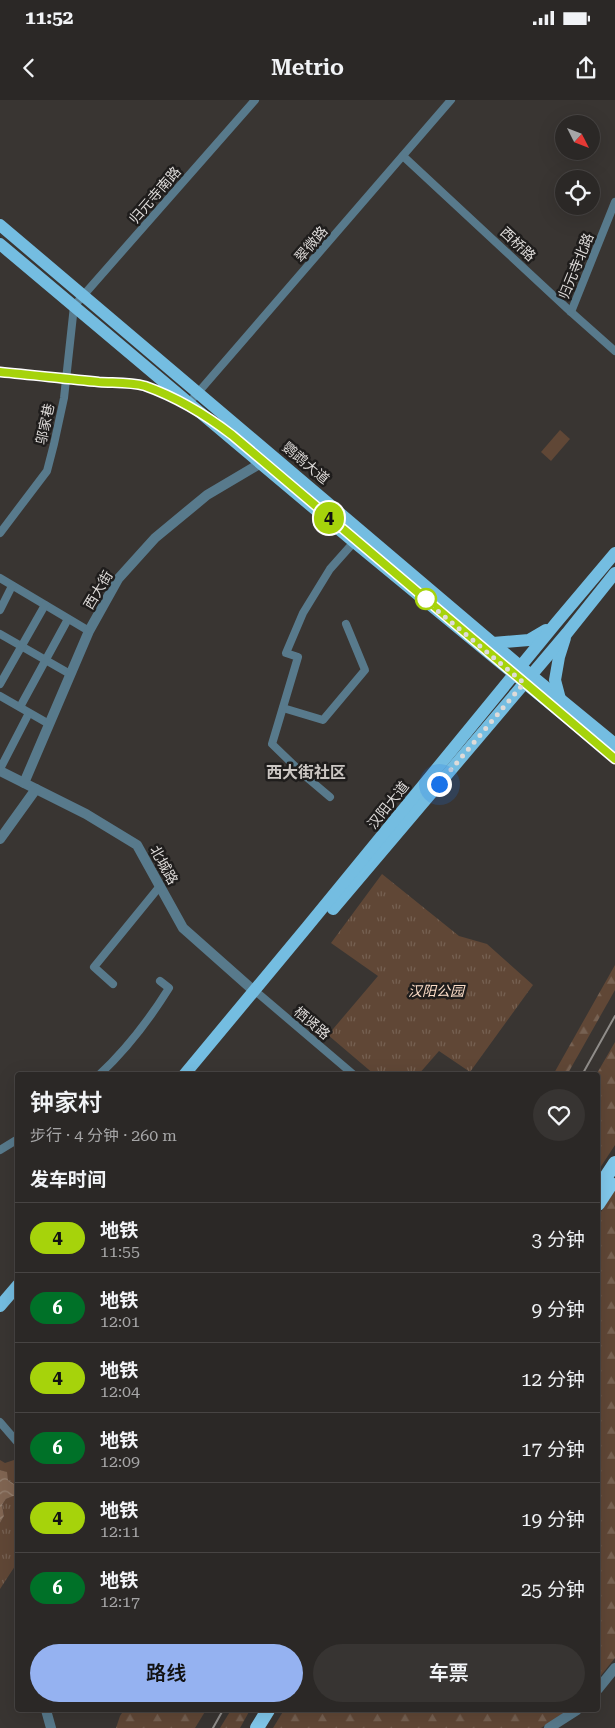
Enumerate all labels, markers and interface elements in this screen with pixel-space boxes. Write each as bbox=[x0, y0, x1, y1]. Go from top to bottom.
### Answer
text: 11:52 bbox=[25, 6, 74, 29]
icon: back bbox=[15, 54, 43, 82]
icon: share bbox=[572, 54, 600, 82]
text: Metrio bbox=[271, 55, 344, 80]
north arrow bbox=[555, 115, 600, 160]
map controls bbox=[555, 115, 600, 215]
street label: 归元寺南路 bbox=[126, 163, 184, 227]
button: locate bbox=[555, 170, 600, 215]
street label: 翠微路 bbox=[291, 223, 331, 265]
street label: 西桥路 bbox=[497, 224, 539, 264]
street label: 归元寺北路 bbox=[555, 231, 597, 301]
street label: 邬家巷 bbox=[33, 402, 57, 446]
street label: 鹦鹉大道 bbox=[279, 439, 333, 487]
line badge: 4 bbox=[313, 502, 345, 534]
text: 4 bbox=[324, 507, 334, 528]
street label: 西大街 bbox=[80, 568, 116, 612]
unlabelled marker bbox=[415, 588, 437, 610]
district label: 西大街社区 bbox=[266, 763, 346, 782]
your location bbox=[427, 772, 452, 797]
street label: 汉阳大道 bbox=[364, 778, 412, 832]
street label: 北城路 bbox=[147, 843, 181, 887]
park label: 汉阳公园 bbox=[408, 983, 466, 999]
street label: 栖贤路 bbox=[291, 1003, 333, 1043]
text: 钟家村 bbox=[30, 1089, 102, 1117]
button: heart bbox=[533, 1089, 585, 1141]
text: 步行 · 4 分钟 · 260 m bbox=[30, 1126, 177, 1145]
text: 发车时间 bbox=[30, 1168, 106, 1191]
text: 地铁 bbox=[100, 1219, 138, 1242]
text: 4 bbox=[52, 1227, 63, 1248]
text: 3 分钟 bbox=[532, 1228, 585, 1251]
text: 11:55 bbox=[100, 1242, 140, 1261]
text: 地铁 bbox=[100, 1289, 138, 1312]
text: 6 bbox=[52, 1297, 63, 1318]
text: 9 分钟 bbox=[532, 1298, 585, 1321]
text: 12:01 bbox=[100, 1312, 140, 1331]
text: 地铁 bbox=[100, 1359, 138, 1382]
text: 4 bbox=[52, 1367, 63, 1388]
text: 12 分钟 bbox=[521, 1368, 585, 1391]
text: 12:04 bbox=[100, 1382, 140, 1401]
text: 地铁 bbox=[100, 1429, 138, 1452]
text: 6 bbox=[52, 1437, 63, 1458]
text: 17 分钟 bbox=[521, 1438, 585, 1461]
text: 12:09 bbox=[100, 1452, 140, 1471]
text: 地铁 bbox=[100, 1499, 138, 1522]
text: 4 bbox=[52, 1507, 63, 1528]
text: 19 分钟 bbox=[521, 1508, 585, 1531]
text: 12:11 bbox=[100, 1522, 140, 1541]
text: 地铁 bbox=[100, 1569, 138, 1592]
text: 6 bbox=[52, 1577, 63, 1598]
text: 25 分钟 bbox=[521, 1578, 585, 1601]
text: 12:17 bbox=[100, 1592, 140, 1611]
button: 路线 bbox=[30, 1644, 303, 1702]
button: 车票 bbox=[313, 1644, 585, 1702]

